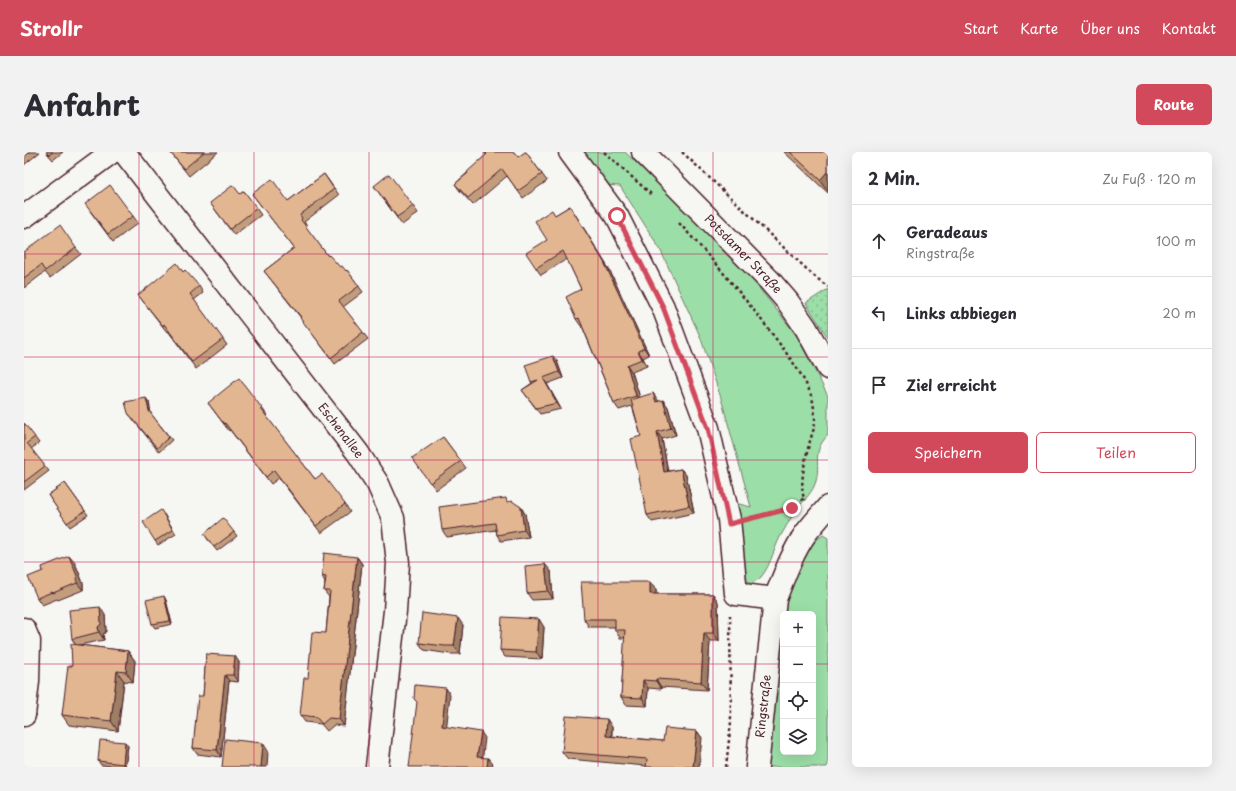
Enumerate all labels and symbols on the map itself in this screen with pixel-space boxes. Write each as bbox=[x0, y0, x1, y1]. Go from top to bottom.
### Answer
route start bbox=[608, 207, 626, 225]
street label: Potsdamer Straße bbox=[701, 210, 787, 297]
street label: Eschenallee bbox=[314, 399, 369, 461]
route end bbox=[783, 499, 801, 517]
street label: Ringstraße bbox=[750, 674, 775, 739]

